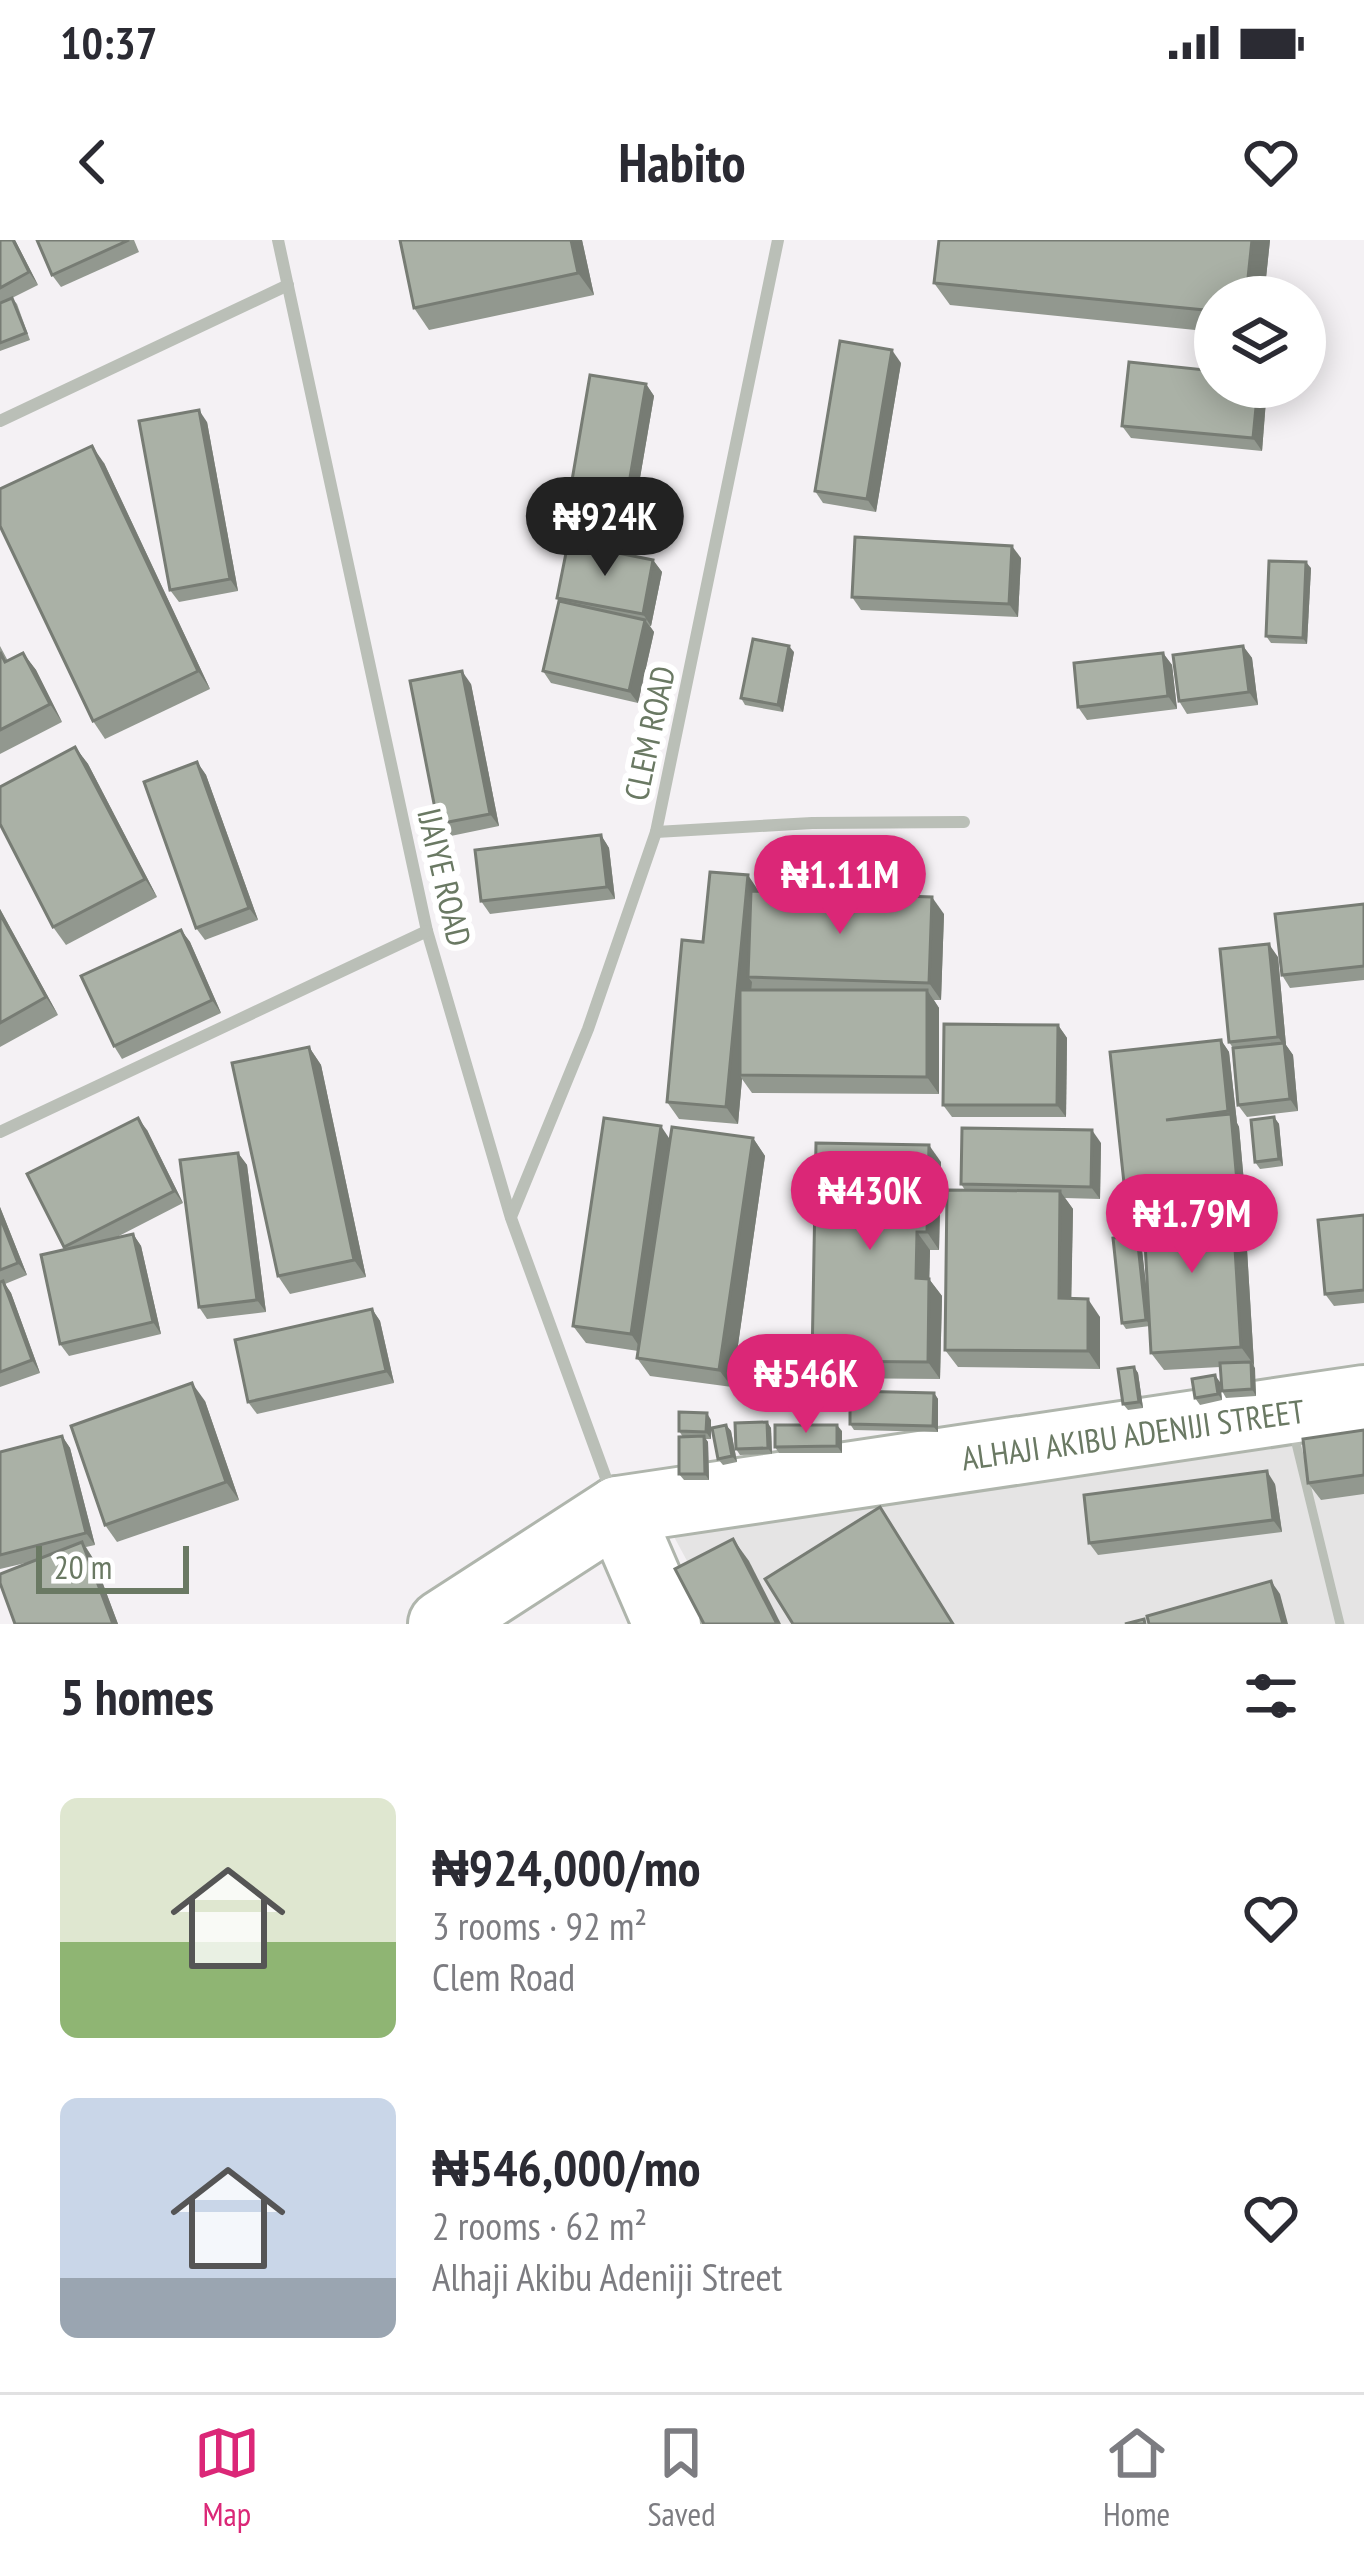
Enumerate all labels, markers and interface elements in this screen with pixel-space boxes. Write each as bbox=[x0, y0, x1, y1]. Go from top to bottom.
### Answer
text: 10:37 bbox=[60, 13, 157, 71]
text: Habito bbox=[619, 127, 745, 197]
icon: back bbox=[60, 129, 126, 195]
icon: heart bbox=[1238, 129, 1304, 195]
map controls bbox=[1194, 276, 1326, 408]
button: layers bbox=[1194, 276, 1326, 408]
pin: ₦924K bbox=[521, 477, 689, 579]
text: ₦924K bbox=[553, 490, 657, 541]
street label: CLEM ROAD bbox=[614, 662, 684, 804]
street label: IJAIYE ROAD bbox=[408, 804, 482, 950]
pin: ₦1.11M bbox=[742, 835, 938, 937]
text: ₦1.11M bbox=[781, 848, 899, 899]
pin: ₦430K bbox=[786, 1151, 954, 1253]
text: ₦430K bbox=[818, 1164, 922, 1215]
pin: ₦1.79M bbox=[1094, 1174, 1290, 1276]
text: ₦1.79M bbox=[1133, 1187, 1251, 1238]
pin: ₦546K bbox=[722, 1334, 890, 1436]
text: ₦546K bbox=[754, 1347, 858, 1398]
street label: ALHAJI AKIBU ADENIJI STREET bbox=[959, 1389, 1307, 1479]
scale bar bbox=[36, 1540, 189, 1593]
text: 20 m bbox=[54, 1545, 112, 1588]
text: 5 homes bbox=[60, 1663, 214, 1729]
icon: filters bbox=[1238, 1663, 1304, 1729]
text: ₦924,000/mo bbox=[432, 1834, 700, 1900]
icon: home bbox=[156, 1846, 300, 1990]
icon: heart bbox=[1238, 1885, 1304, 1951]
text: 3 rooms · 92 m² bbox=[432, 1900, 647, 1951]
text: Clem Road bbox=[432, 1951, 575, 2002]
text: ₦546,000/mo bbox=[432, 2134, 700, 2200]
icon: home bbox=[156, 2146, 300, 2290]
icon: heart bbox=[1238, 2185, 1304, 2251]
text: 2 rooms · 62 m² bbox=[432, 2200, 647, 2251]
text: Alhaji Akibu Adeniji Street bbox=[432, 2251, 782, 2302]
tab: Map bbox=[194, 2420, 260, 2535]
tab: Saved bbox=[647, 2420, 715, 2535]
tab: Home bbox=[1103, 2420, 1170, 2535]

